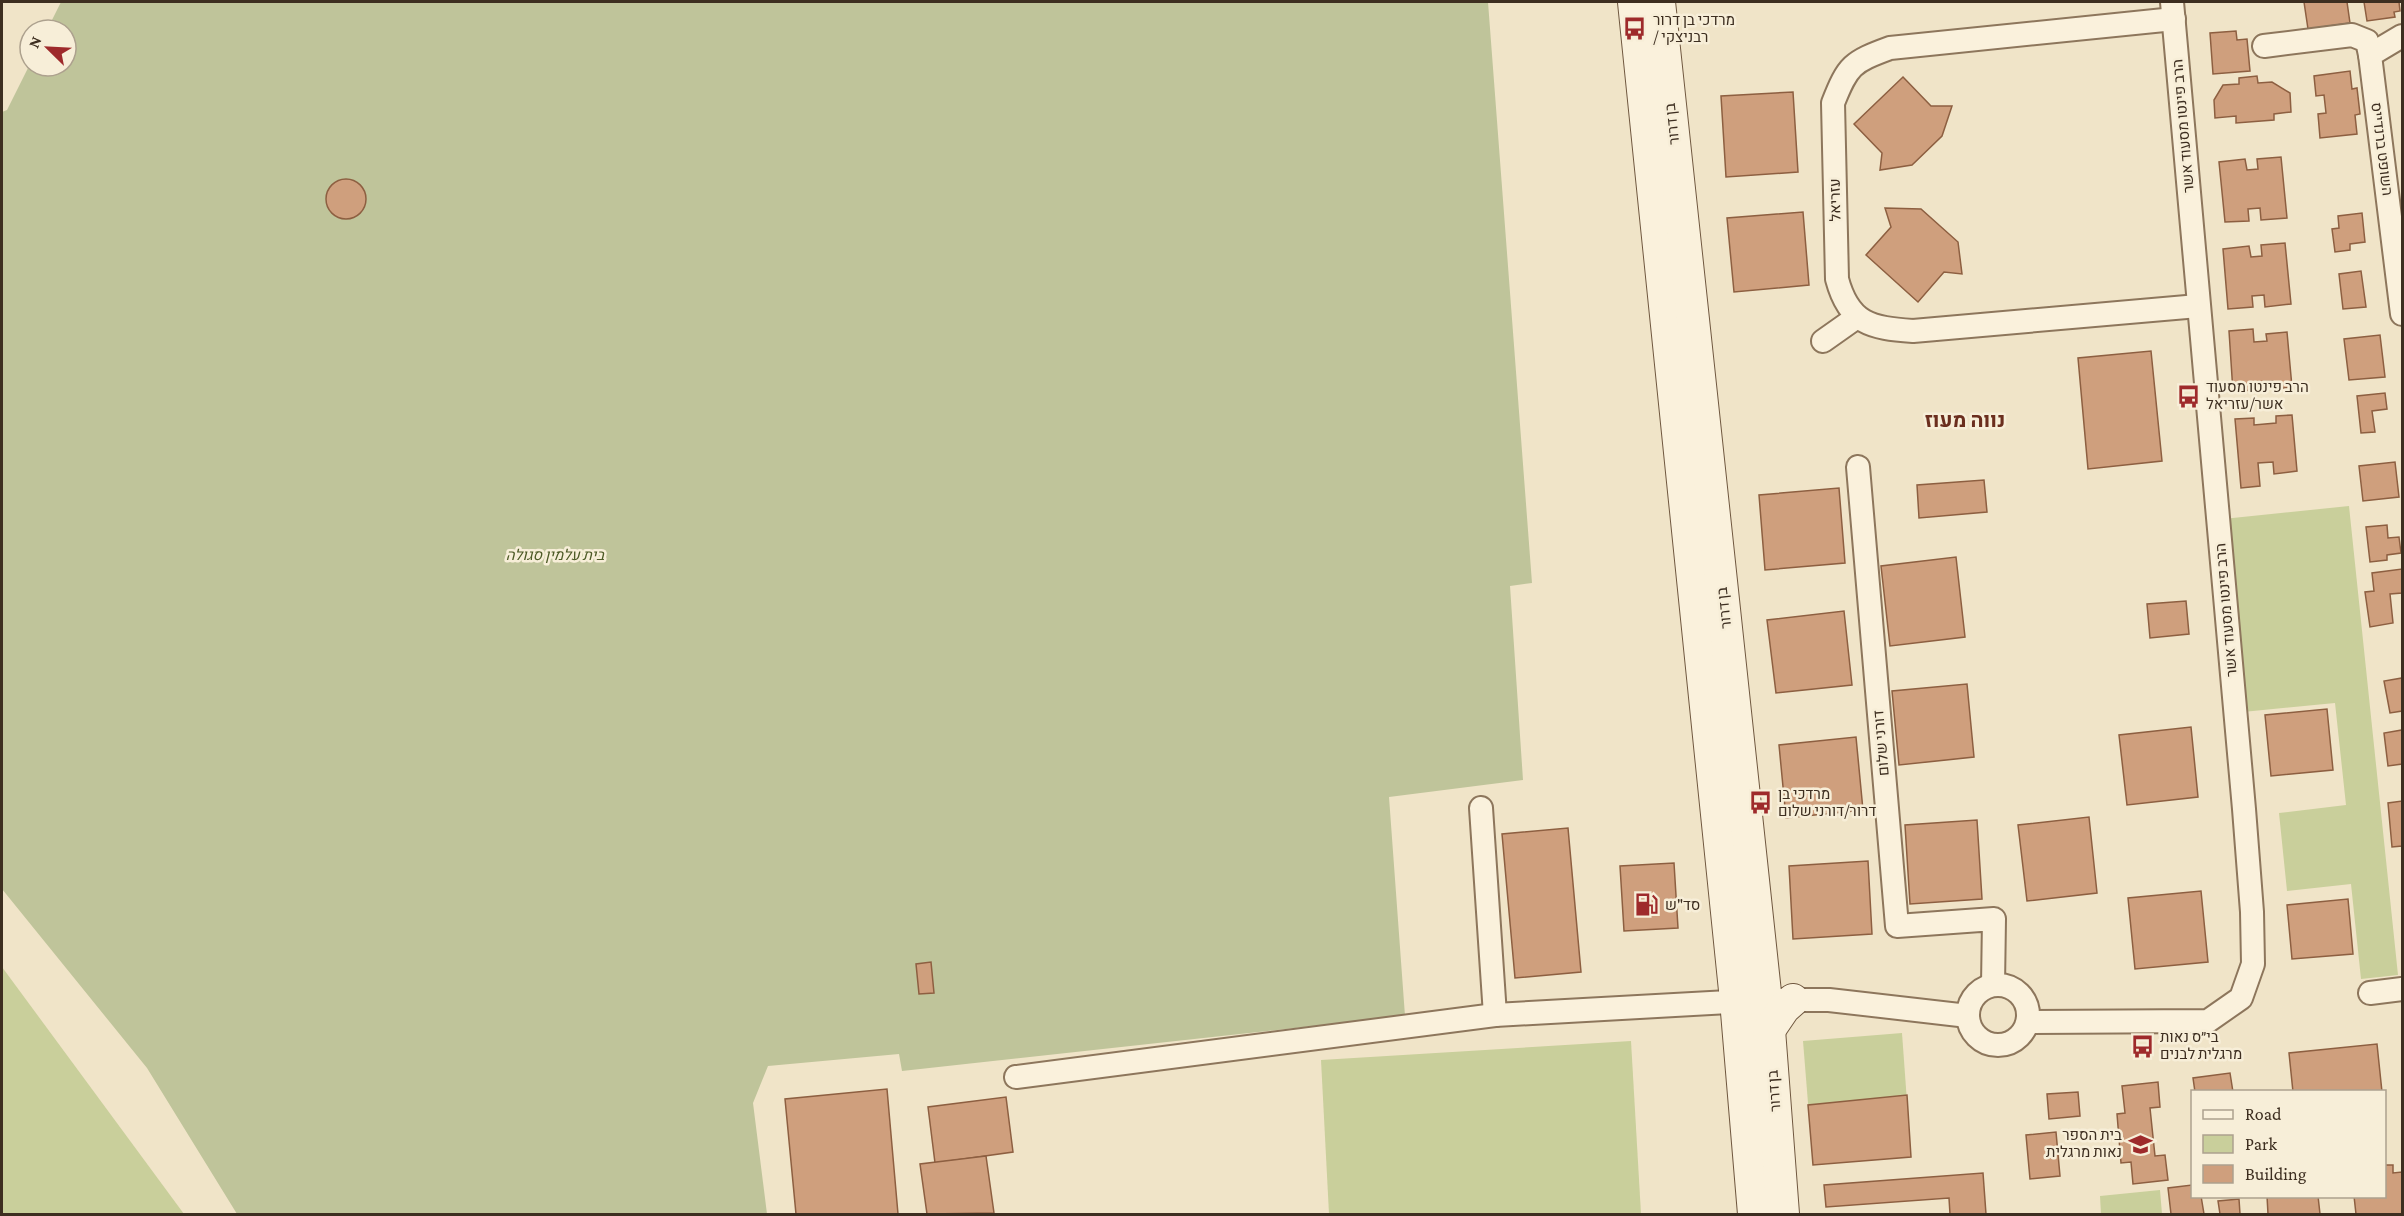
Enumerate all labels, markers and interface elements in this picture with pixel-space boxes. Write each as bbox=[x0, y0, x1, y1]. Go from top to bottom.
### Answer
place label: מרדכי בן דרור / רבניצקי bbox=[1653, 12, 1735, 45]
bus stop icon: מרדכי בן דרור / רבניצקי bbox=[1622, 16, 1648, 42]
north arrow bbox=[18, 18, 78, 78]
text: N bbox=[25, 34, 45, 51]
street label: הרב פינטו מסעוד אשר bbox=[2169, 58, 2197, 194]
street label: השופט ברנדייס bbox=[2368, 101, 2396, 197]
street label: בן דרור bbox=[1662, 102, 1682, 146]
street label: עזריאל bbox=[1827, 178, 1843, 222]
place label: הרב פינטו מסעוד אשר/עזריאל bbox=[2206, 379, 2309, 412]
bus stop icon: הרב פינטו מסעוד אשר/עזריאל bbox=[2175, 383, 2201, 409]
district label: נווה מעוז bbox=[1925, 408, 2005, 432]
street label: הרב פינטו מסעוד אשר bbox=[2212, 542, 2240, 678]
park label: בית עלמין סגולה bbox=[506, 547, 605, 564]
street label: בן דרור bbox=[1714, 586, 1734, 630]
street label: דורני שלום bbox=[1870, 709, 1892, 777]
place label: מרדכי בן דרור/דורני שלום bbox=[1778, 786, 1876, 819]
bus stop icon: מרדכי בן דרור/דורני שלום bbox=[1747, 790, 1773, 816]
fuel station icon: סד"ש bbox=[1634, 892, 1660, 918]
place label: סד"ש bbox=[1665, 897, 1700, 913]
place label: בי״ס נאות מרגלית לבנים bbox=[2160, 1029, 2242, 1062]
bus stop icon: בי״ס נאות מרגלית לבנים bbox=[2129, 1033, 2155, 1059]
street label: בן דרור bbox=[1765, 1069, 1783, 1113]
legend bbox=[2191, 1090, 2386, 1198]
text: Road bbox=[2245, 1104, 2282, 1124]
place label: בית הספר נאות מרגלית bbox=[2046, 1127, 2122, 1160]
school or university icon: בית הספר נאות מרגלית bbox=[2127, 1131, 2153, 1157]
text: Park bbox=[2245, 1134, 2277, 1154]
text: Building bbox=[2245, 1164, 2307, 1184]

